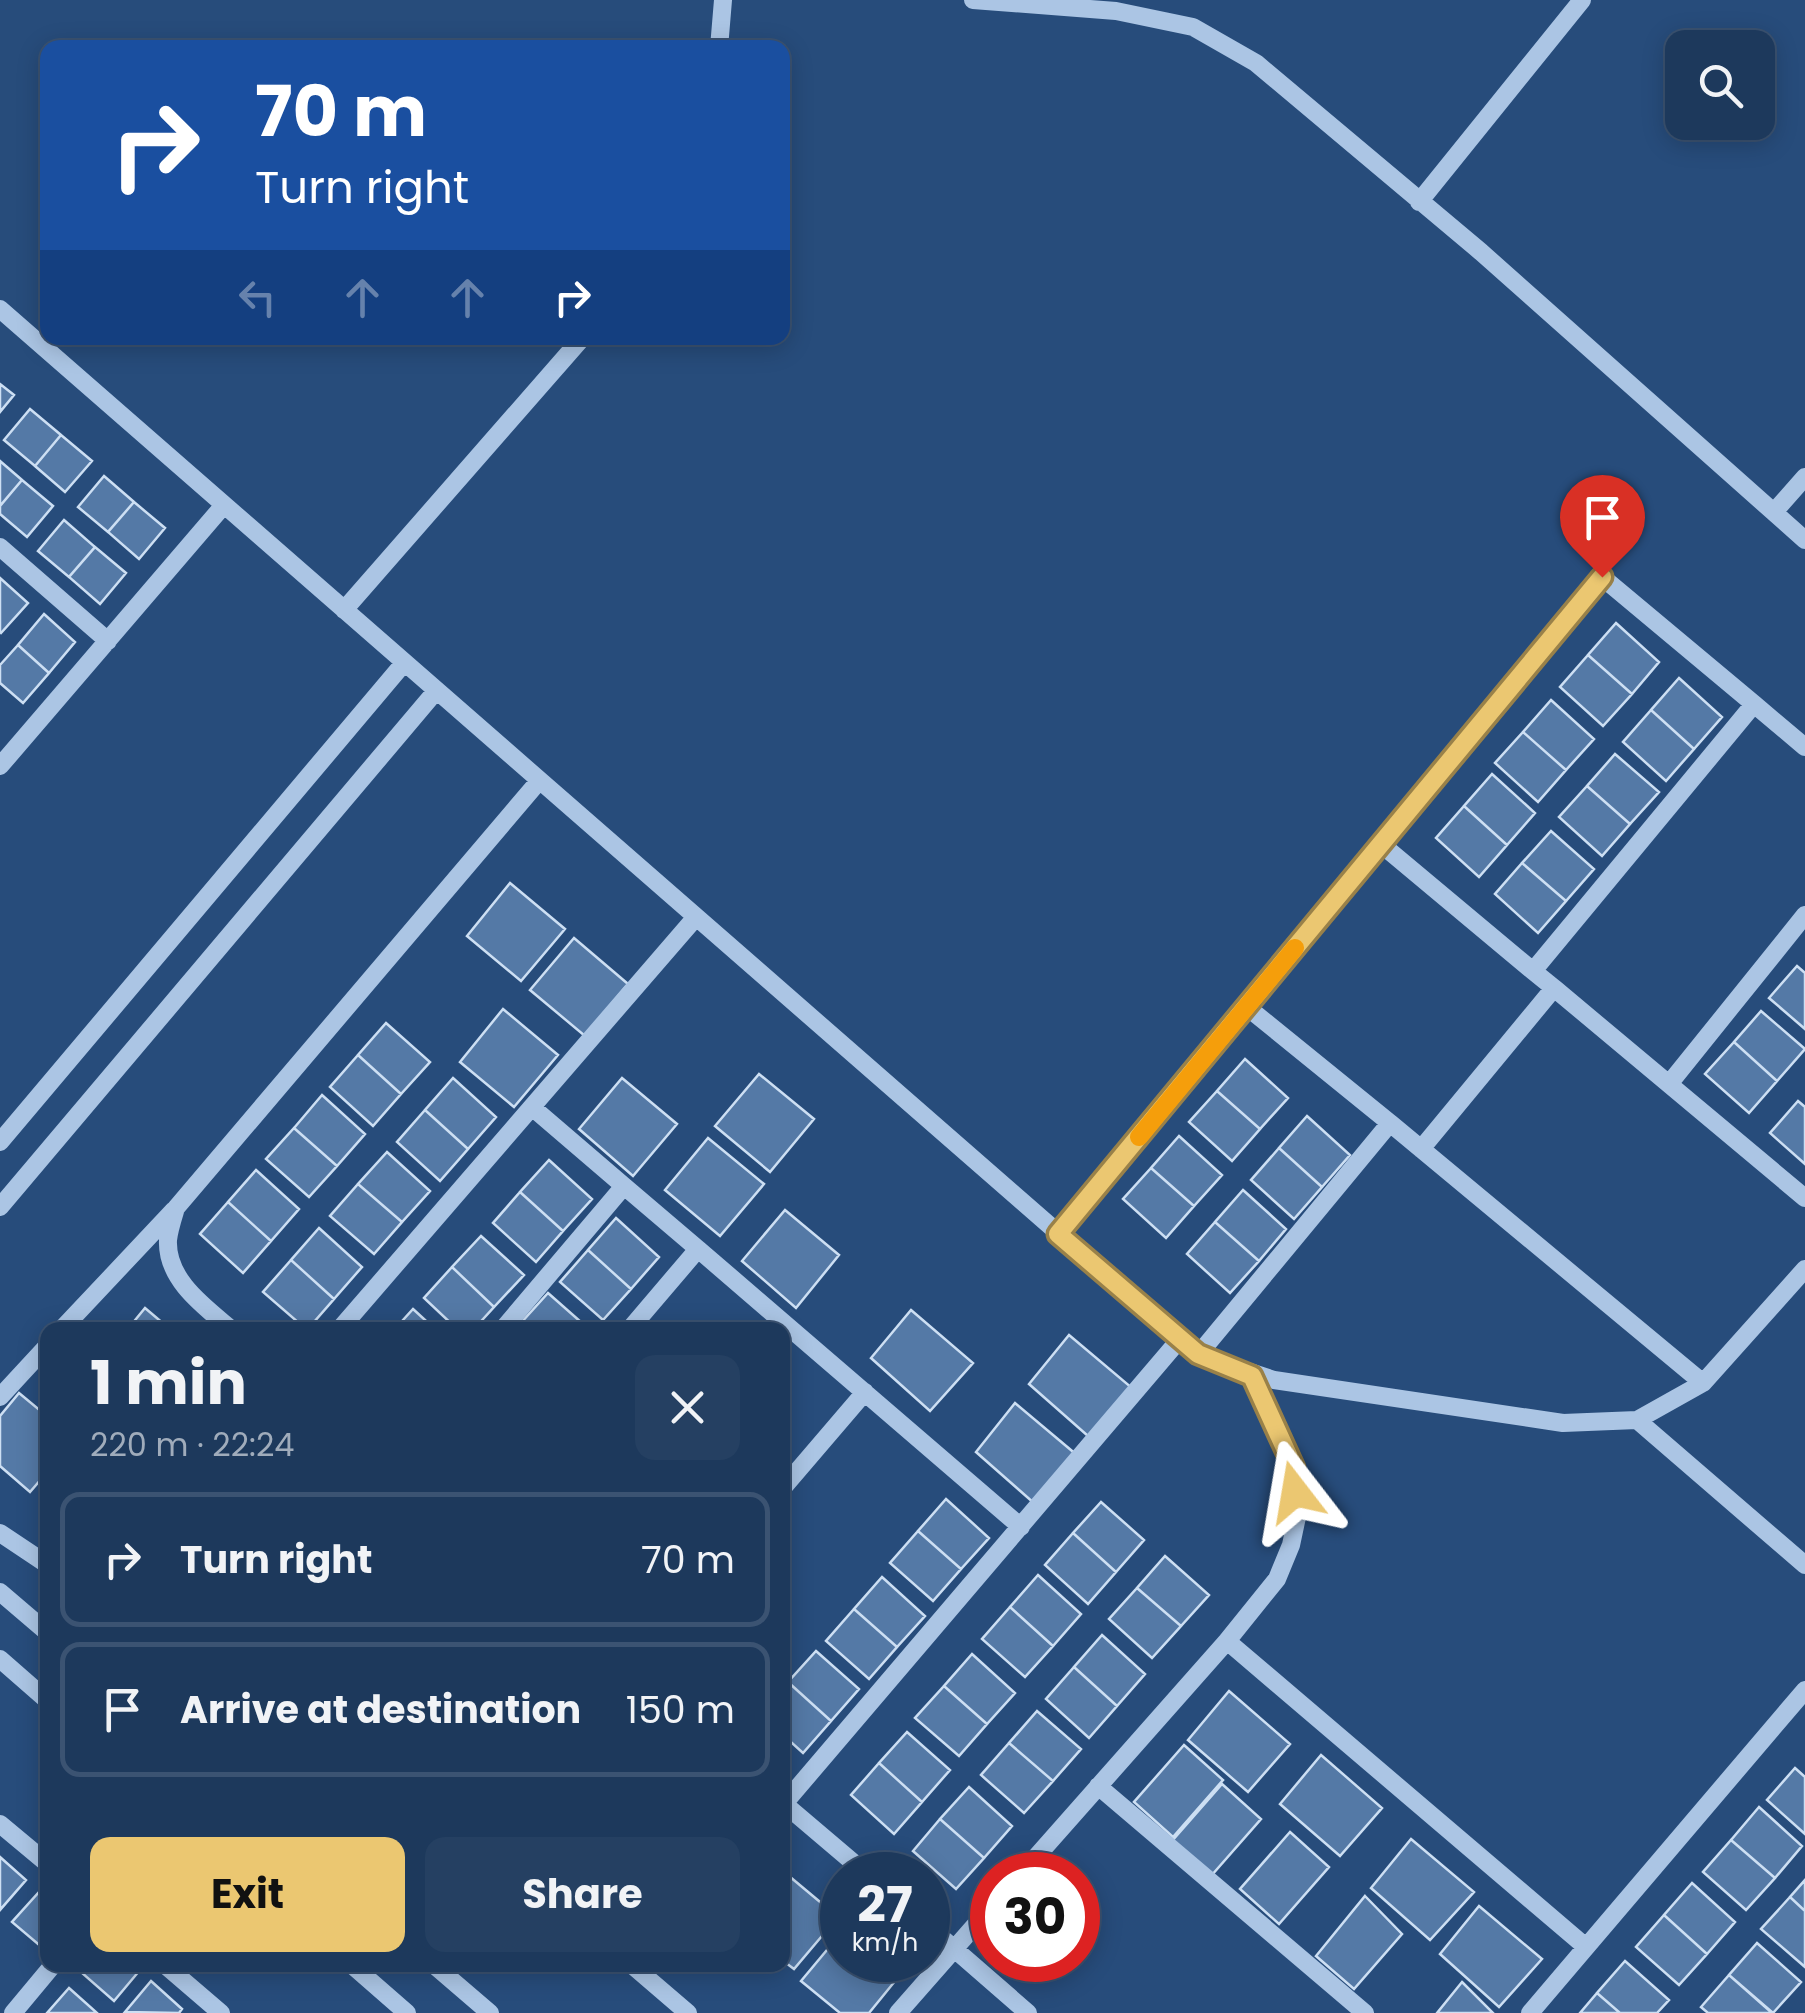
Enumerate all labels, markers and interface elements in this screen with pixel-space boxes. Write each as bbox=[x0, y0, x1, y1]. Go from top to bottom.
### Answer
map controls bbox=[1665, 30, 1775, 140]
button: search bbox=[1665, 30, 1775, 140]
text: 70 m bbox=[255, 62, 427, 161]
icon: right bbox=[90, 80, 220, 210]
text: Turn right bbox=[255, 156, 469, 219]
icon: left bbox=[230, 270, 285, 325]
icon: ahead bbox=[335, 270, 390, 325]
icon: ahead bbox=[440, 270, 495, 325]
icon: right bbox=[545, 270, 600, 325]
pin bbox=[1560, 475, 1645, 578]
icon: arrive bbox=[1575, 490, 1630, 545]
text: 1 min bbox=[90, 1341, 247, 1425]
button: close bbox=[635, 1355, 740, 1460]
text: 220 m · 22:24 bbox=[90, 1422, 294, 1467]
position arrow bbox=[1243, 1440, 1347, 1544]
icon: right bbox=[95, 1532, 150, 1587]
text: Turn right bbox=[180, 1533, 372, 1586]
text: 70 m bbox=[641, 1533, 735, 1586]
icon: arrive bbox=[95, 1682, 150, 1737]
text: Arrive at destination bbox=[180, 1683, 581, 1736]
text: 150 m bbox=[626, 1683, 735, 1736]
button: Exit bbox=[90, 1837, 405, 1952]
button: Share bbox=[425, 1837, 740, 1952]
speed limit sign: 30 bbox=[970, 1852, 1100, 1982]
text: 27 bbox=[857, 1869, 913, 1940]
text: km/h bbox=[852, 1925, 918, 1960]

